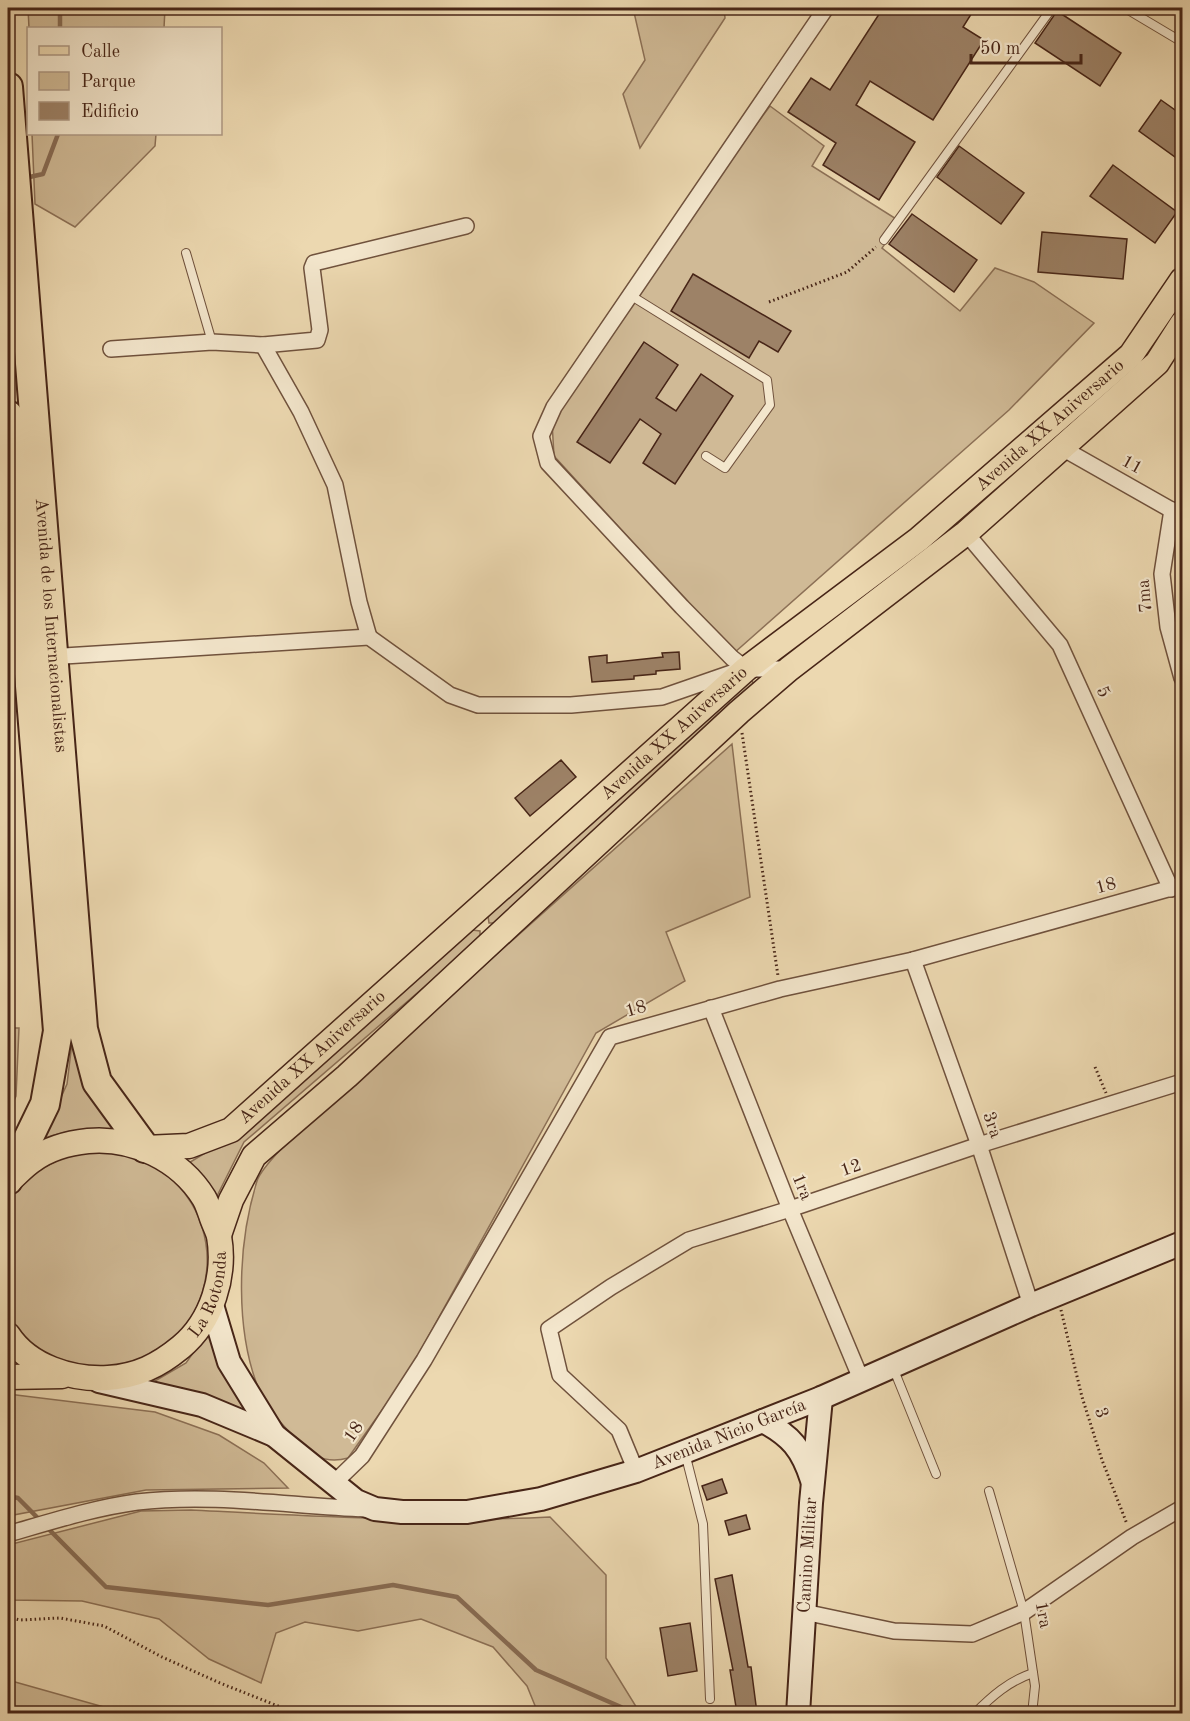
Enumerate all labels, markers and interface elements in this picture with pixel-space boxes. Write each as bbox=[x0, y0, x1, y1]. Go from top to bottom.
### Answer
legend bbox=[27, 27, 222, 135]
scale bar bbox=[971, 27, 1080, 65]
text: 50 m bbox=[980, 40, 1020, 58]
text: Calle bbox=[81, 43, 120, 61]
text: Parque bbox=[81, 73, 136, 91]
text: Edificio bbox=[81, 103, 139, 121]
street label: Avenida XX Aniversario bbox=[972, 356, 1128, 494]
street label: 11 bbox=[1119, 452, 1145, 478]
street label: Avenida de los Internacionalistas bbox=[32, 497, 70, 753]
street label: 7ma bbox=[1135, 578, 1155, 614]
street label: Avenida XX Aniversario bbox=[597, 663, 751, 803]
street label: 5 bbox=[1093, 684, 1113, 700]
street label: 18 bbox=[1094, 875, 1118, 897]
street label: Avenida XX Aniversario bbox=[235, 987, 389, 1127]
street label: 18 bbox=[623, 997, 649, 1021]
street label: 3ra bbox=[979, 1109, 1005, 1141]
street label: 12 bbox=[838, 1156, 864, 1180]
street label: 1ra bbox=[789, 1171, 815, 1203]
street label: La Rotonda bbox=[185, 1251, 230, 1341]
street label: Avenida Nicio García bbox=[649, 1396, 809, 1473]
street label: 3 bbox=[1091, 1405, 1111, 1421]
street label: 18 bbox=[341, 1418, 367, 1446]
street label: Camino Militar bbox=[795, 1496, 821, 1614]
street label: 1ra bbox=[1032, 1600, 1054, 1630]

